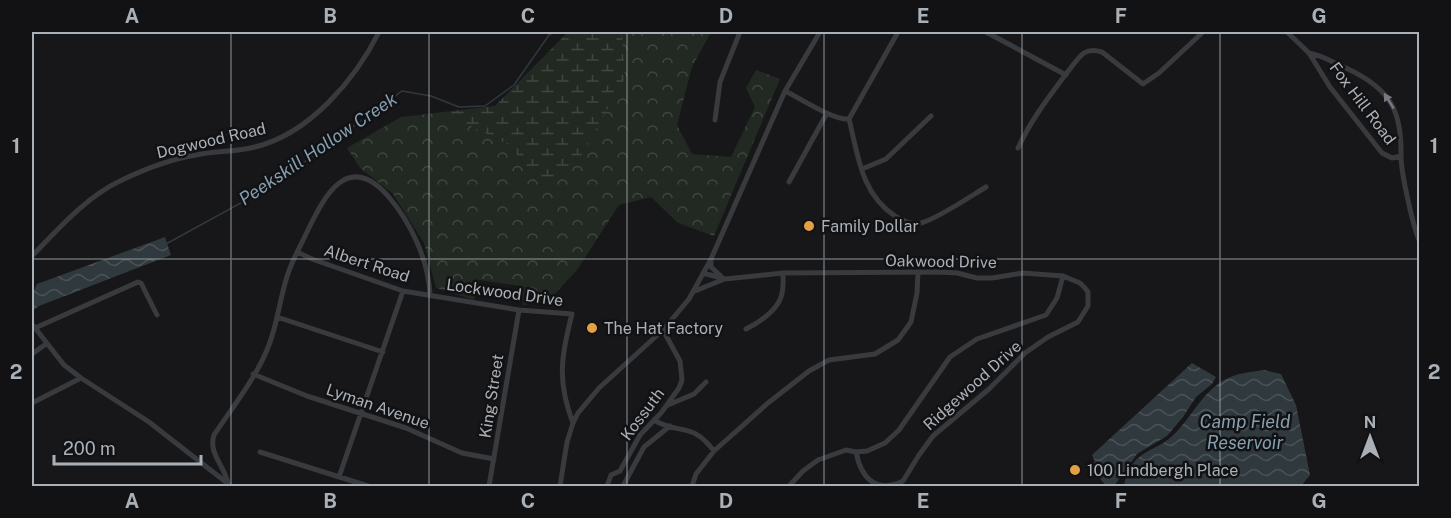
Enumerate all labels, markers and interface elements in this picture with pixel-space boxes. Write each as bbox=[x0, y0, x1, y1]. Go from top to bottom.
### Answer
text: A bbox=[125, 4, 139, 28]
text: B bbox=[323, 4, 337, 28]
text: C bbox=[521, 4, 535, 28]
text: D bbox=[719, 4, 733, 28]
text: E bbox=[917, 4, 929, 28]
text: F bbox=[1115, 4, 1127, 28]
text: G bbox=[1311, 4, 1327, 28]
street label: Fox Hill Road bbox=[1325, 58, 1400, 148]
water label: Peekskill Hollow Creek bbox=[235, 88, 401, 209]
one-way arrow bbox=[1384, 92, 1395, 109]
street label: Dogwood Road bbox=[155, 119, 268, 162]
text: 1 bbox=[12, 134, 20, 158]
text: 1 bbox=[1430, 134, 1438, 158]
place label: Family Dollar bbox=[821, 217, 919, 236]
marker: Family Dollar bbox=[802, 219, 816, 233]
street label: Albert Road bbox=[322, 241, 412, 286]
street label: Oakwood Drive bbox=[885, 251, 997, 272]
street label: Lockwood Drive bbox=[445, 275, 565, 310]
place label: The Hat Factory bbox=[604, 319, 723, 338]
marker: The Hat Factory bbox=[585, 321, 599, 335]
street label: Ridgewood Drive bbox=[920, 336, 1025, 434]
street label: King Street bbox=[475, 353, 508, 439]
text: 2 bbox=[10, 360, 22, 384]
text: 2 bbox=[1428, 360, 1440, 384]
street label: Lyman Avenue bbox=[324, 380, 432, 433]
street label: Kossuth bbox=[617, 384, 668, 444]
north arrow bbox=[1340, 407, 1400, 467]
water label: Camp Field Reservoir bbox=[1200, 411, 1291, 453]
text: N bbox=[1364, 413, 1376, 432]
scale bar bbox=[54, 428, 201, 466]
text: 200 m bbox=[63, 438, 116, 459]
place label: 100 Lindbergh Place bbox=[1087, 461, 1238, 480]
marker: 100 Lindbergh Place bbox=[1068, 463, 1082, 477]
text: A bbox=[125, 489, 139, 513]
text: B bbox=[323, 489, 337, 513]
text: C bbox=[521, 489, 535, 513]
text: D bbox=[719, 489, 733, 513]
text: E bbox=[917, 489, 929, 513]
text: F bbox=[1115, 489, 1127, 513]
text: G bbox=[1311, 489, 1327, 513]

